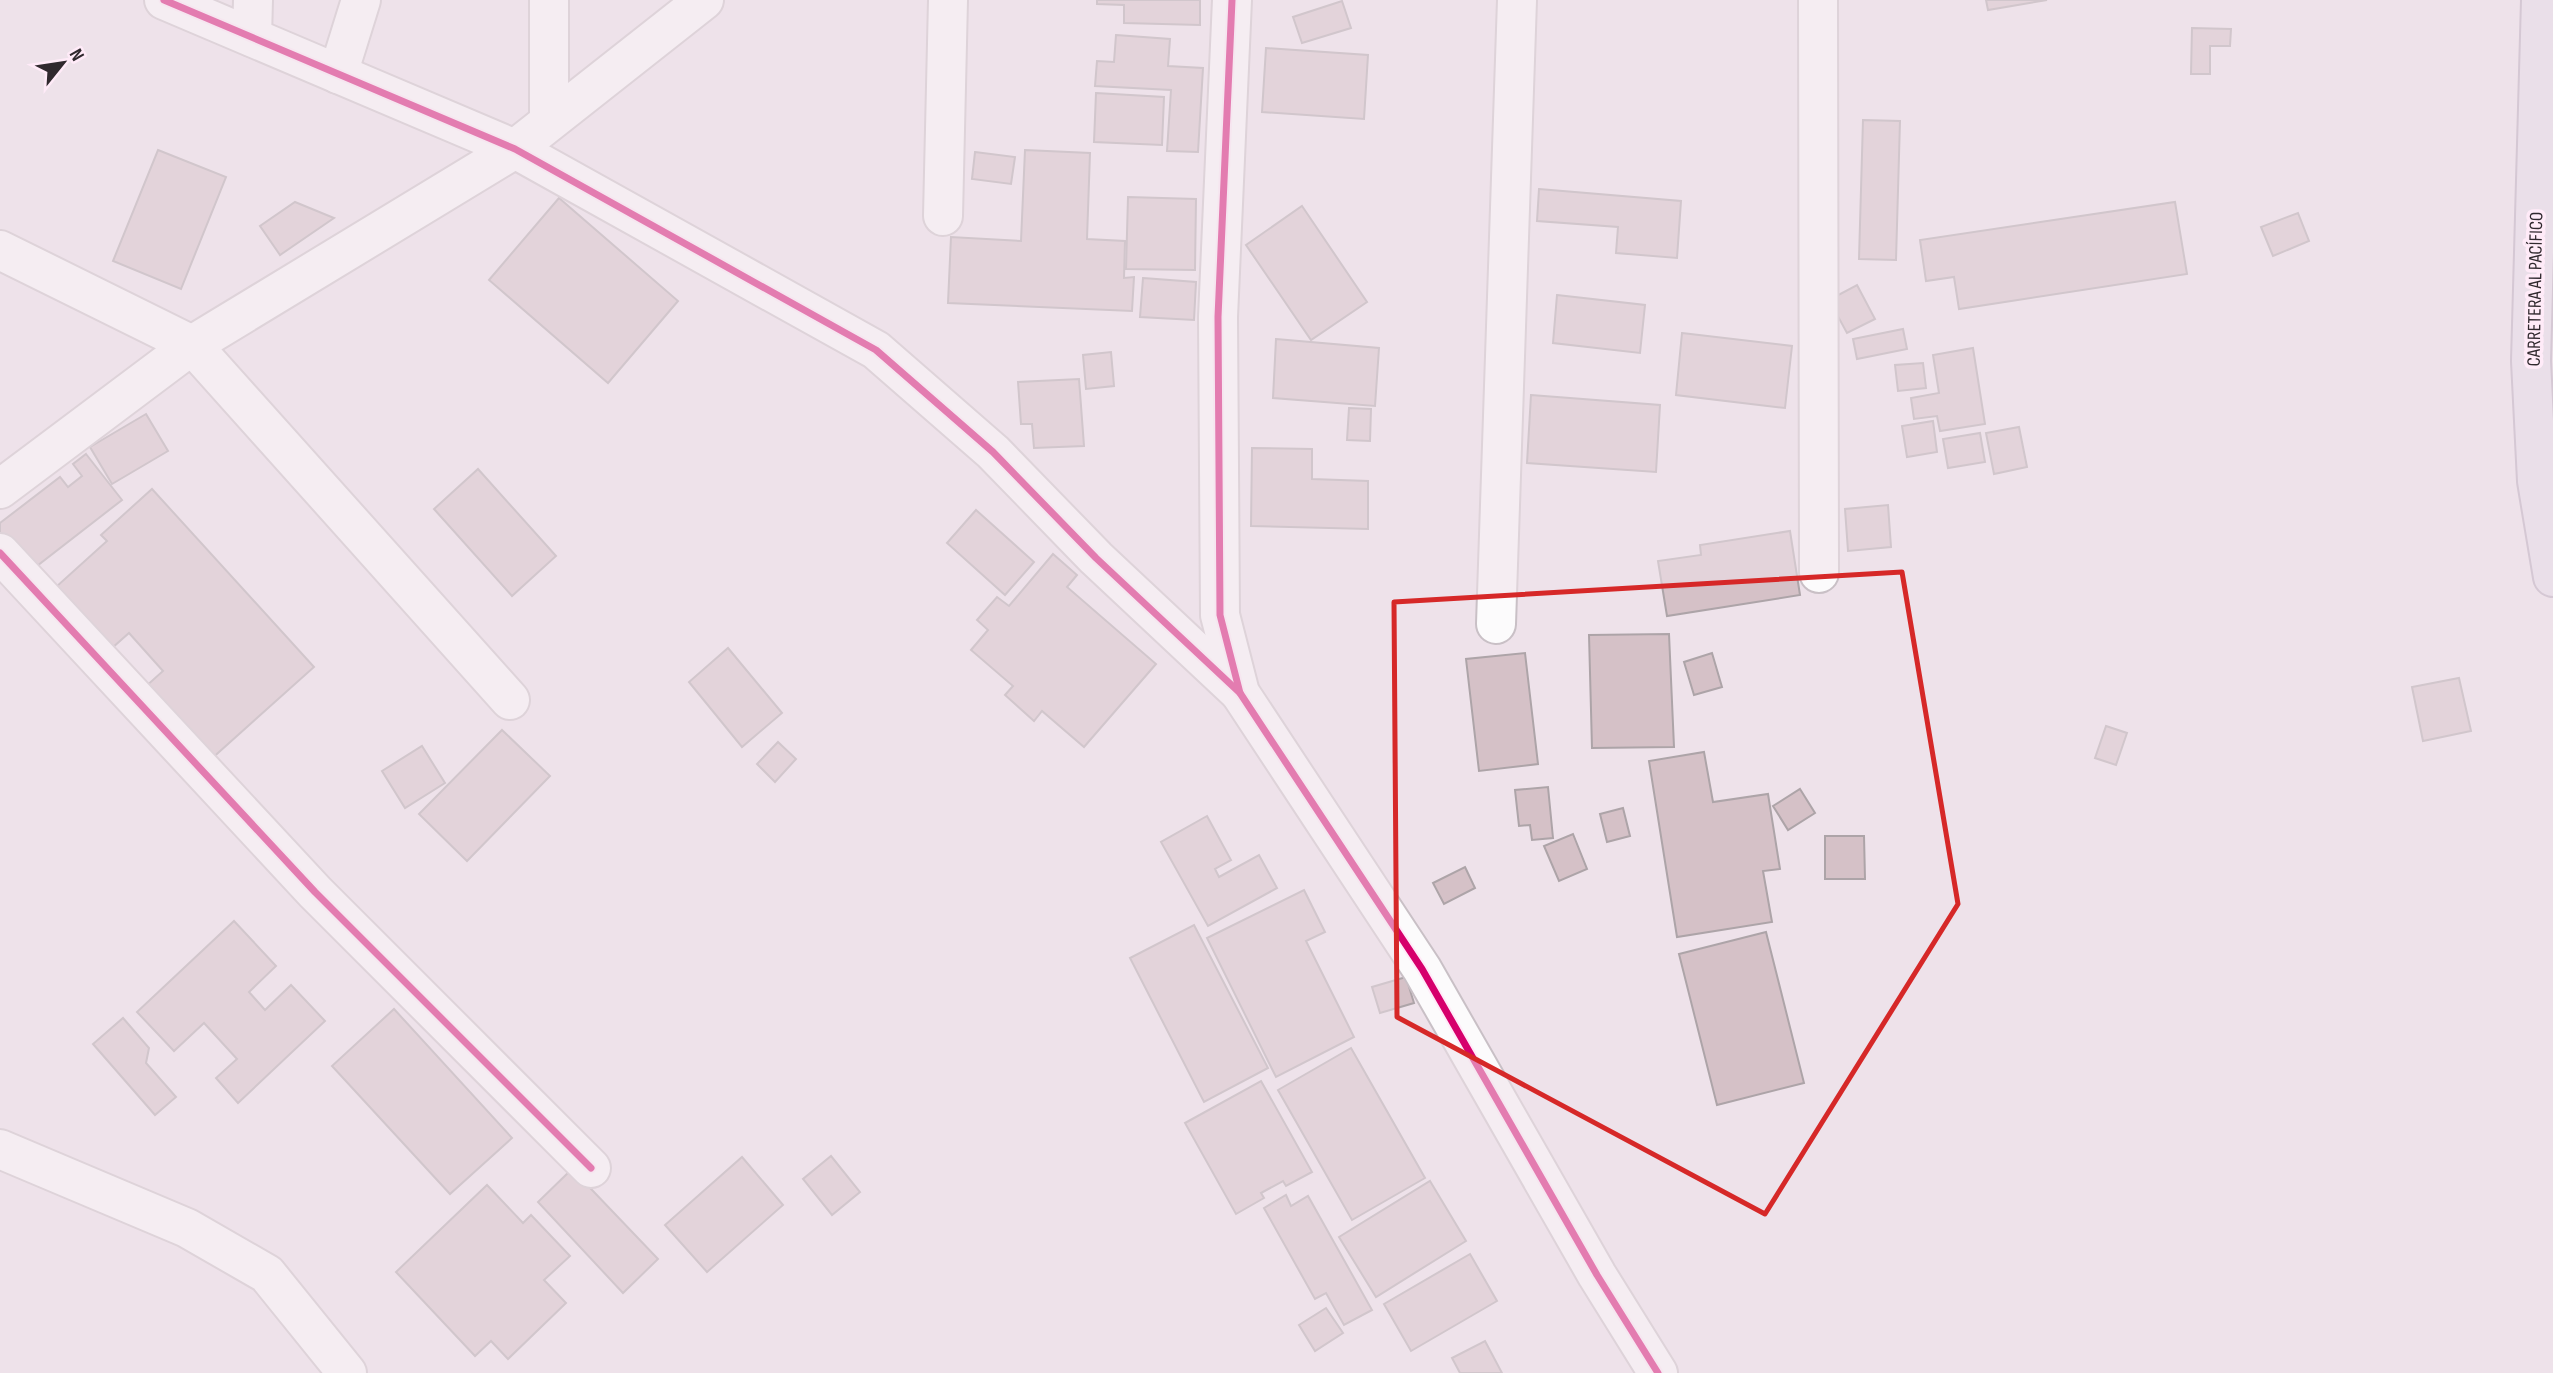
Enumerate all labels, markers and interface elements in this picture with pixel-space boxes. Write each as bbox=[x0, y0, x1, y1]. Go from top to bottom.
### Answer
north arrow bbox=[28, 28, 98, 98]
text: N bbox=[64, 45, 89, 65]
street label: CARRETERA AL PACÍFICO bbox=[2523, 212, 2548, 367]

